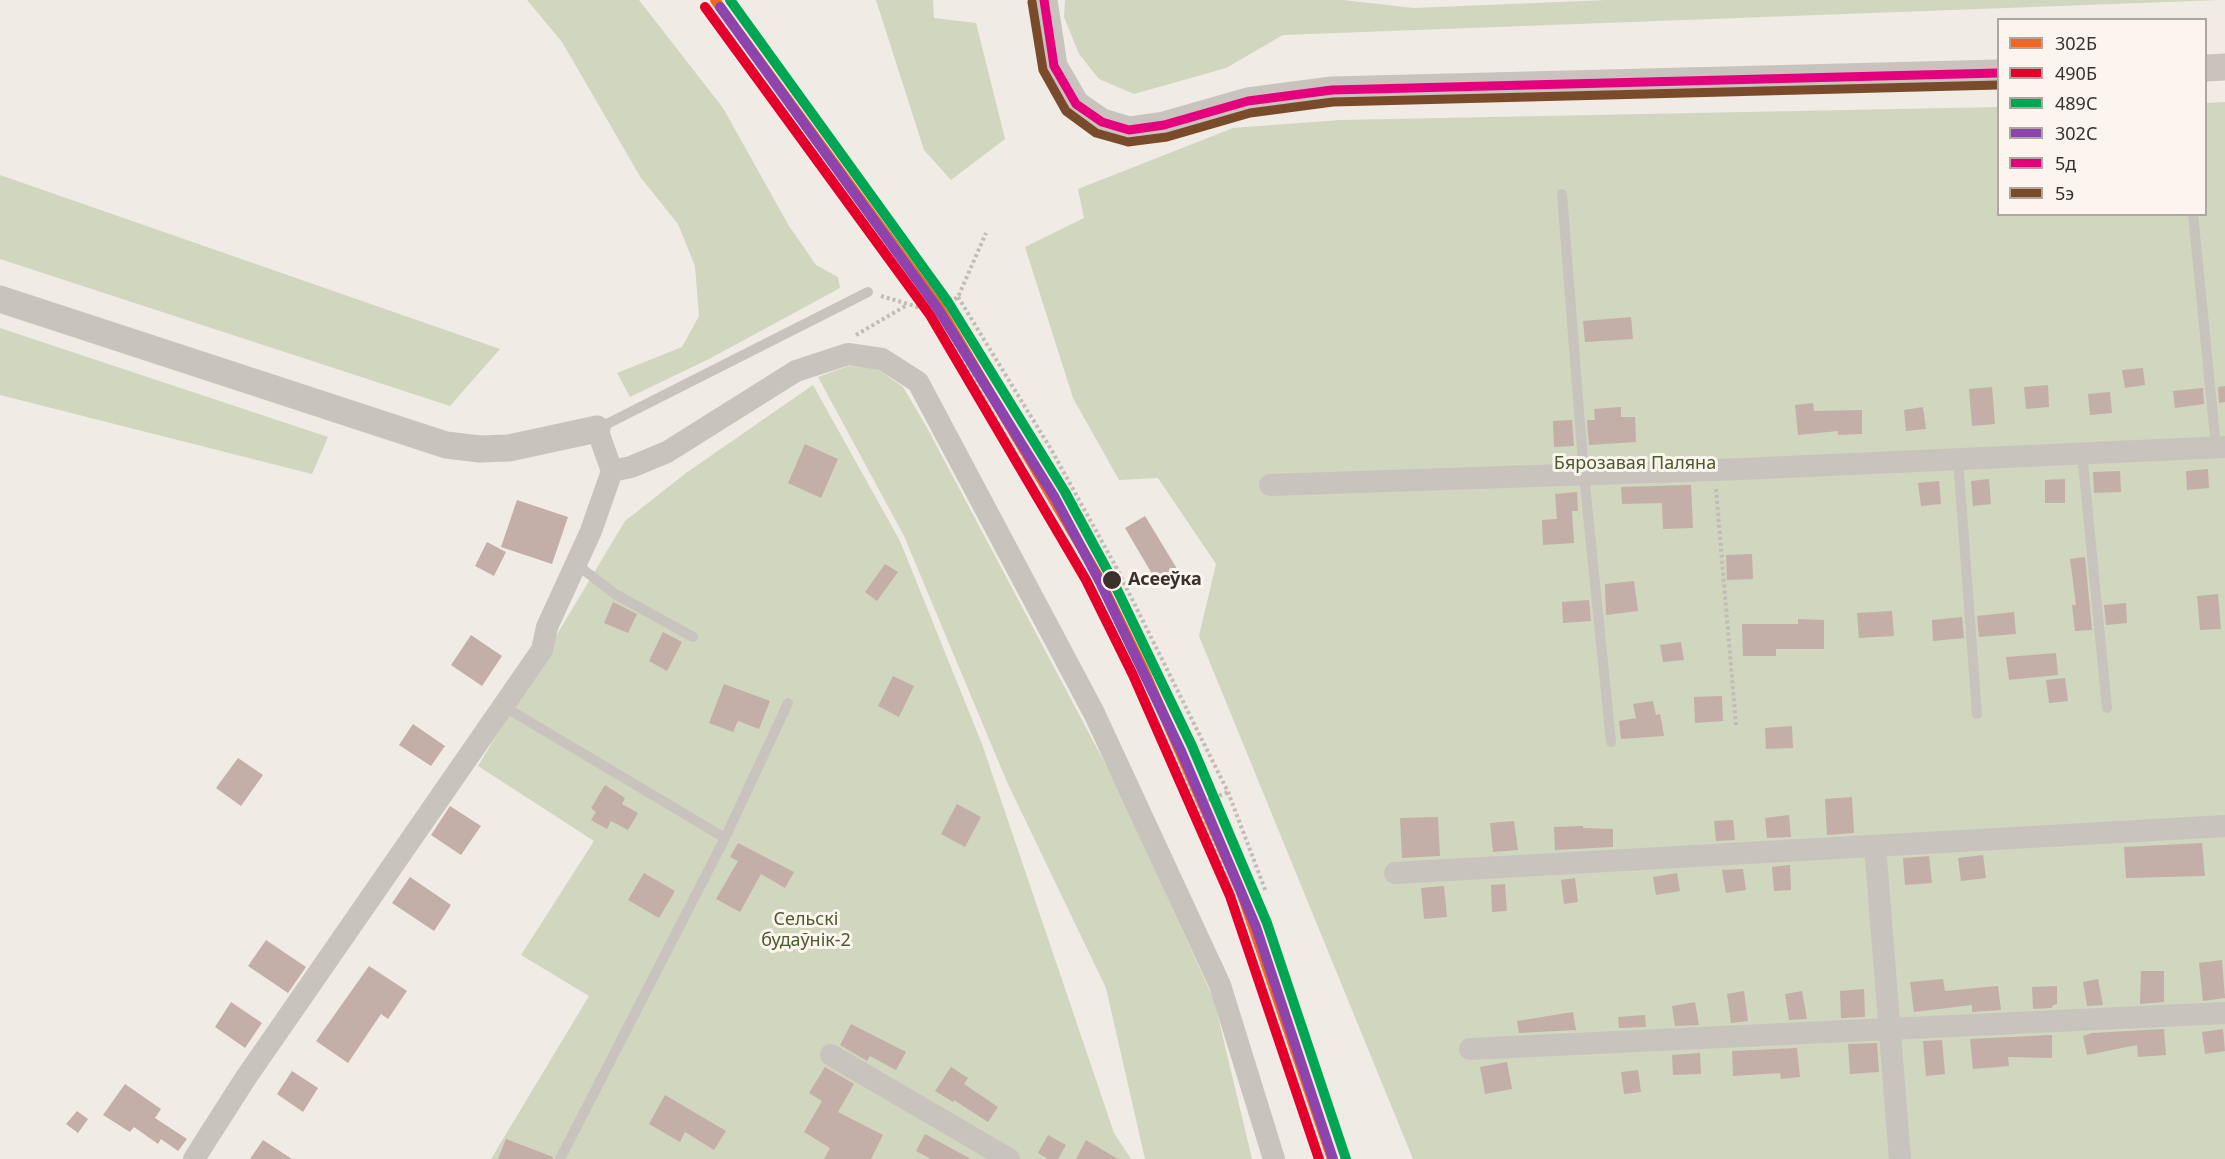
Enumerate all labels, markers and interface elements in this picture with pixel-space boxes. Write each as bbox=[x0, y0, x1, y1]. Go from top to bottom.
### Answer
legend bbox=[1997, 18, 2207, 216]
text: 302Б bbox=[2055, 31, 2097, 55]
text: 490Б bbox=[2055, 61, 2097, 85]
text: 489С bbox=[2055, 91, 2097, 115]
text: 302С bbox=[2055, 121, 2097, 145]
text: 5д bbox=[2055, 151, 2076, 175]
text: 5э bbox=[2055, 181, 2074, 205]
park label: Бярозавая Паляна bbox=[1554, 453, 1716, 475]
marker: Асееўка bbox=[1101, 569, 1123, 591]
place label: Асееўка bbox=[1128, 569, 1202, 591]
park label: Сельскі будаўнік-2 bbox=[761, 909, 851, 952]

